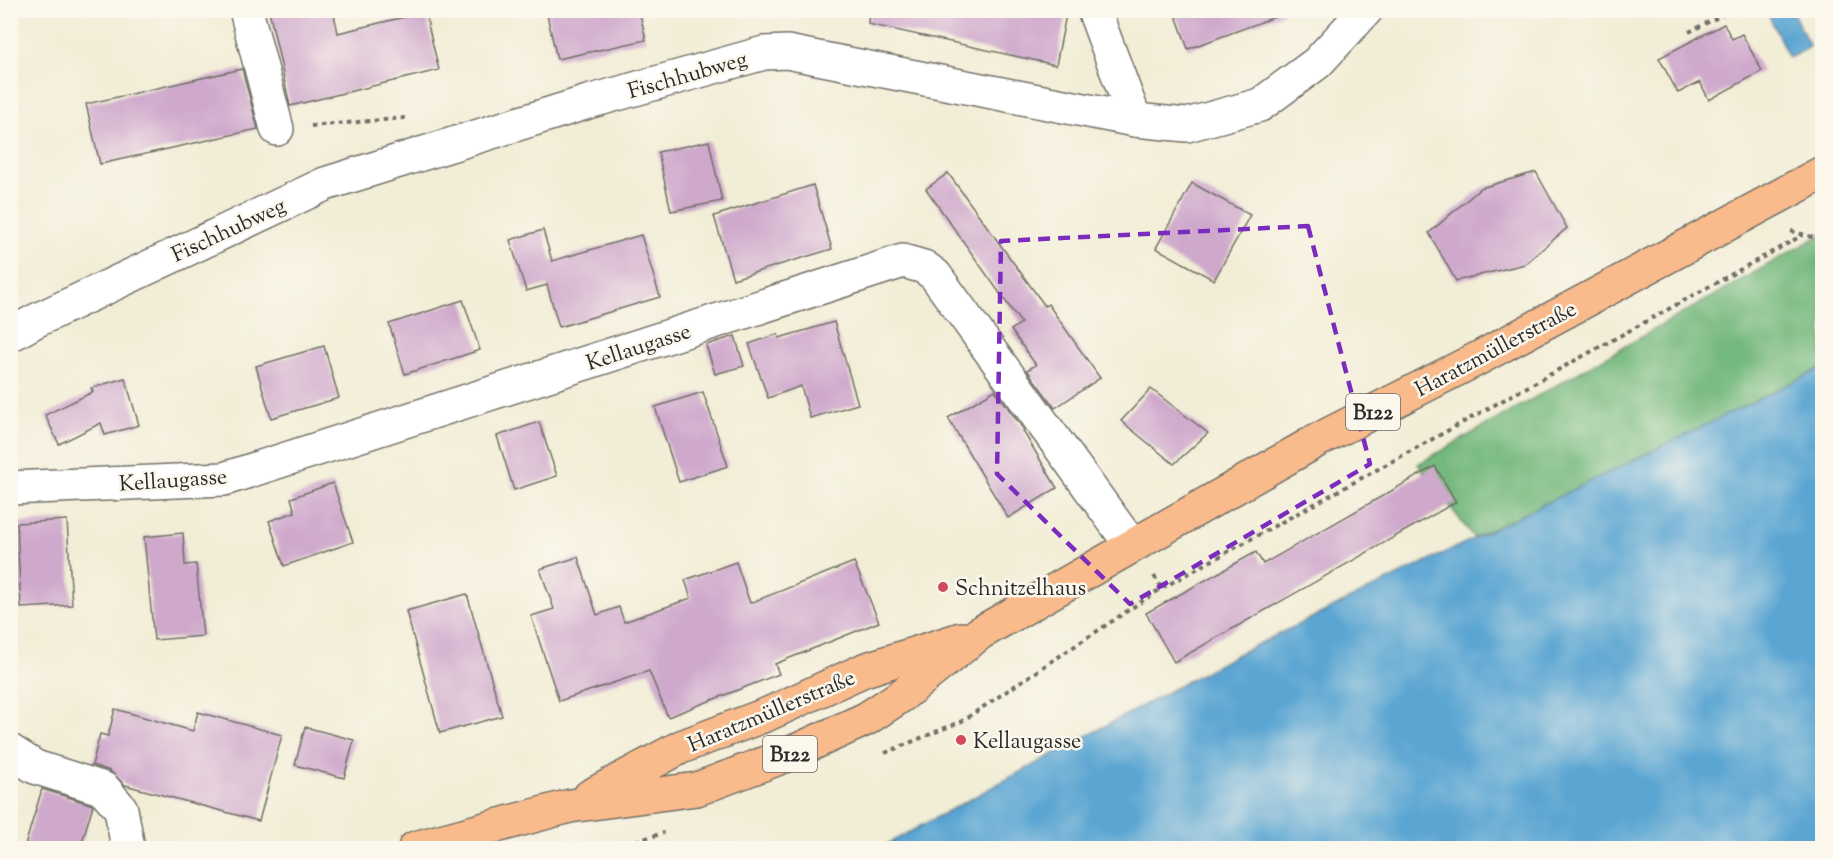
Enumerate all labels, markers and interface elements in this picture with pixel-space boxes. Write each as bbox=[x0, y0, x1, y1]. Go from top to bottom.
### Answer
street label: Fischhubweg bbox=[624, 45, 752, 109]
street label: Fischhubweg bbox=[167, 191, 292, 272]
street label: Haratzmüllerstraße bbox=[1410, 295, 1583, 407]
street label: Kellaugasse bbox=[582, 317, 695, 381]
road number: B122 bbox=[1346, 394, 1400, 430]
street label: Kellaugasse bbox=[118, 462, 228, 502]
place label: Schnitzelhaus bbox=[955, 574, 1086, 606]
marker: Schnitzelhaus bbox=[936, 580, 950, 594]
street label: Haratzmüllerstraße bbox=[684, 663, 861, 762]
place label: Kellaugasse bbox=[973, 727, 1081, 759]
marker: Kellaugasse bbox=[954, 733, 968, 747]
road number: B122 bbox=[763, 736, 817, 772]

